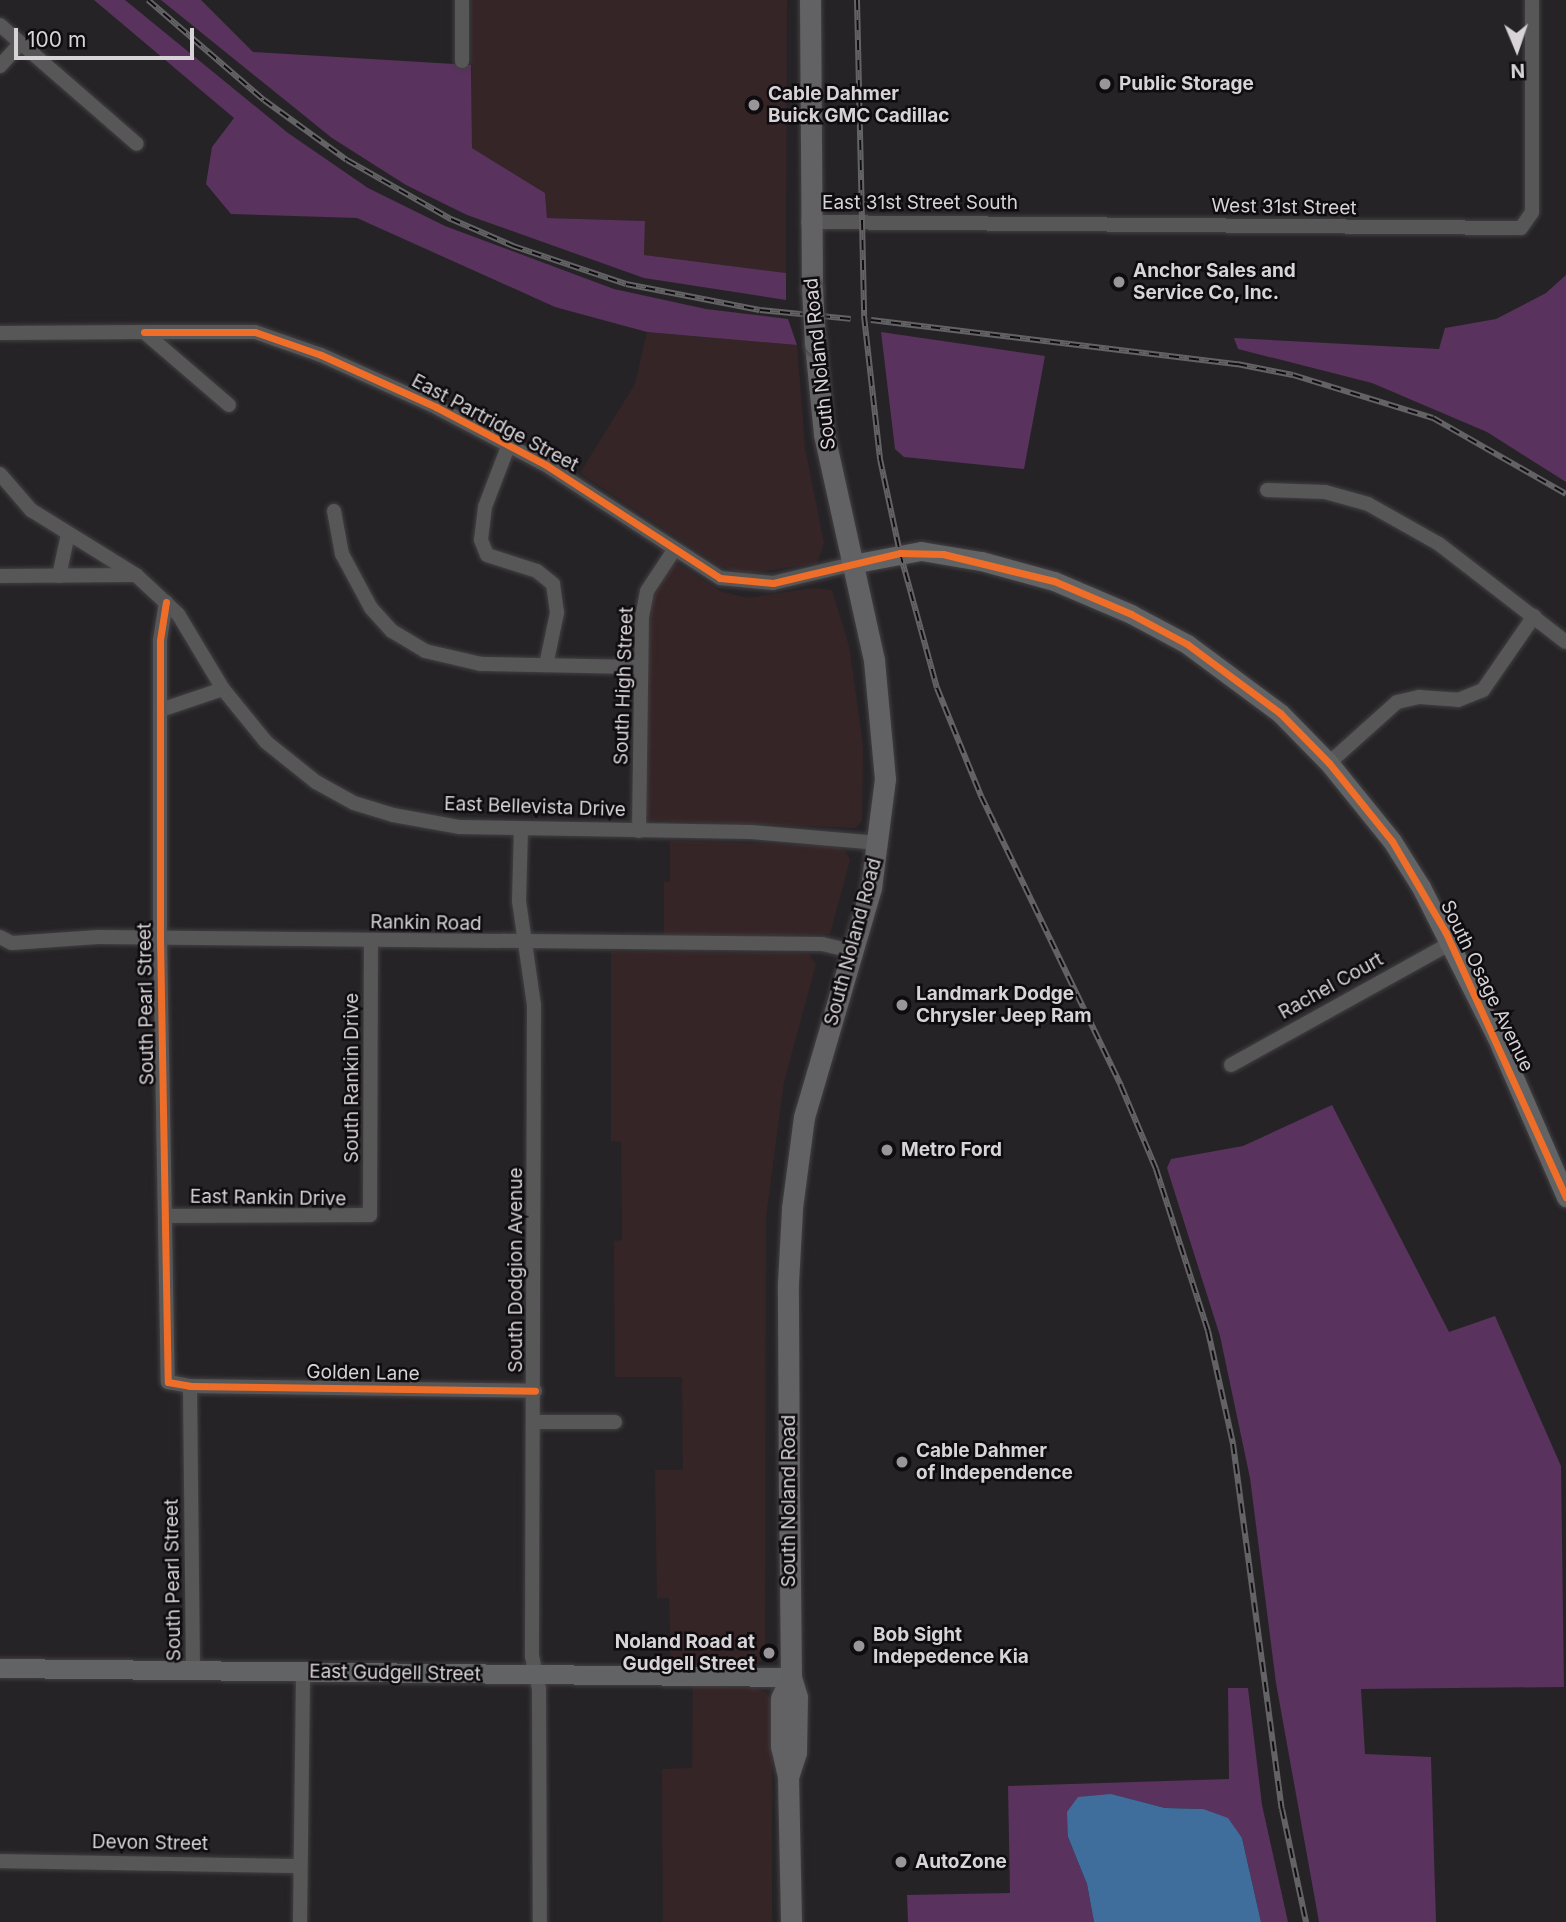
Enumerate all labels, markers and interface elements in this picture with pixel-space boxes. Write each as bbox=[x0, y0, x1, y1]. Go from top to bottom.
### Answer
scale bar bbox=[18, 14, 198, 58]
north arrow bbox=[1482, 14, 1552, 84]
text: 100 m bbox=[27, 27, 86, 52]
text: N bbox=[1510, 59, 1525, 82]
place label: Public Storage bbox=[1119, 73, 1254, 95]
marker: Public Storage bbox=[1097, 76, 1113, 92]
place label: Cable Dahmer Buick GMC Cadillac bbox=[768, 83, 949, 127]
marker: Cable Dahmer Buick GMC Cadillac bbox=[746, 97, 762, 113]
street label: East 31st Street South bbox=[822, 192, 1018, 214]
street label: West 31st Street bbox=[1211, 194, 1357, 220]
place label: Anchor Sales and Service Co, Inc. bbox=[1133, 260, 1296, 304]
marker: Anchor Sales and Service Co, Inc. bbox=[1111, 274, 1127, 290]
street label: South Noland Road bbox=[800, 277, 840, 451]
street label: East Partridge Street bbox=[408, 369, 582, 477]
street label: South High Street bbox=[610, 607, 638, 765]
street label: East Bellevista Drive bbox=[444, 792, 626, 822]
street label: South Noland Road bbox=[820, 856, 886, 1028]
street label: South Osage Avenue bbox=[1436, 897, 1538, 1075]
street label: Rankin Road bbox=[370, 911, 482, 935]
street label: South Pearl Street bbox=[133, 923, 159, 1085]
street label: Rachel Court bbox=[1275, 948, 1387, 1024]
place label: Landmark Dodge Chrysler Jeep Ram bbox=[916, 983, 1092, 1027]
street label: South Rankin Drive bbox=[341, 993, 363, 1163]
marker: Landmark Dodge Chrysler Jeep Ram bbox=[894, 997, 910, 1013]
place label: Metro Ford bbox=[901, 1139, 1002, 1161]
marker: Metro Ford bbox=[879, 1142, 895, 1158]
street label: South Dodgion Avenue bbox=[505, 1167, 527, 1373]
street label: East Rankin Drive bbox=[190, 1185, 346, 1211]
street label: Golden Lane bbox=[306, 1361, 420, 1385]
street label: South Noland Road bbox=[778, 1415, 800, 1587]
place label: Cable Dahmer of Independence bbox=[916, 1440, 1073, 1484]
marker: Cable Dahmer of Independence bbox=[894, 1454, 910, 1470]
street label: South Pearl Street bbox=[160, 1499, 186, 1661]
place label: Bob Sight Indepedence Kia bbox=[873, 1624, 1029, 1668]
place label: Noland Road at Gudgell Street bbox=[615, 1631, 755, 1675]
marker: Bob Sight Indepedence Kia bbox=[851, 1638, 867, 1654]
marker: Noland Road at Gudgell Street bbox=[761, 1645, 777, 1661]
street label: East Gudgell Street bbox=[309, 1660, 481, 1686]
street label: Devon Street bbox=[92, 1831, 208, 1855]
place label: AutoZone bbox=[915, 1851, 1007, 1873]
marker: AutoZone bbox=[893, 1854, 909, 1870]

